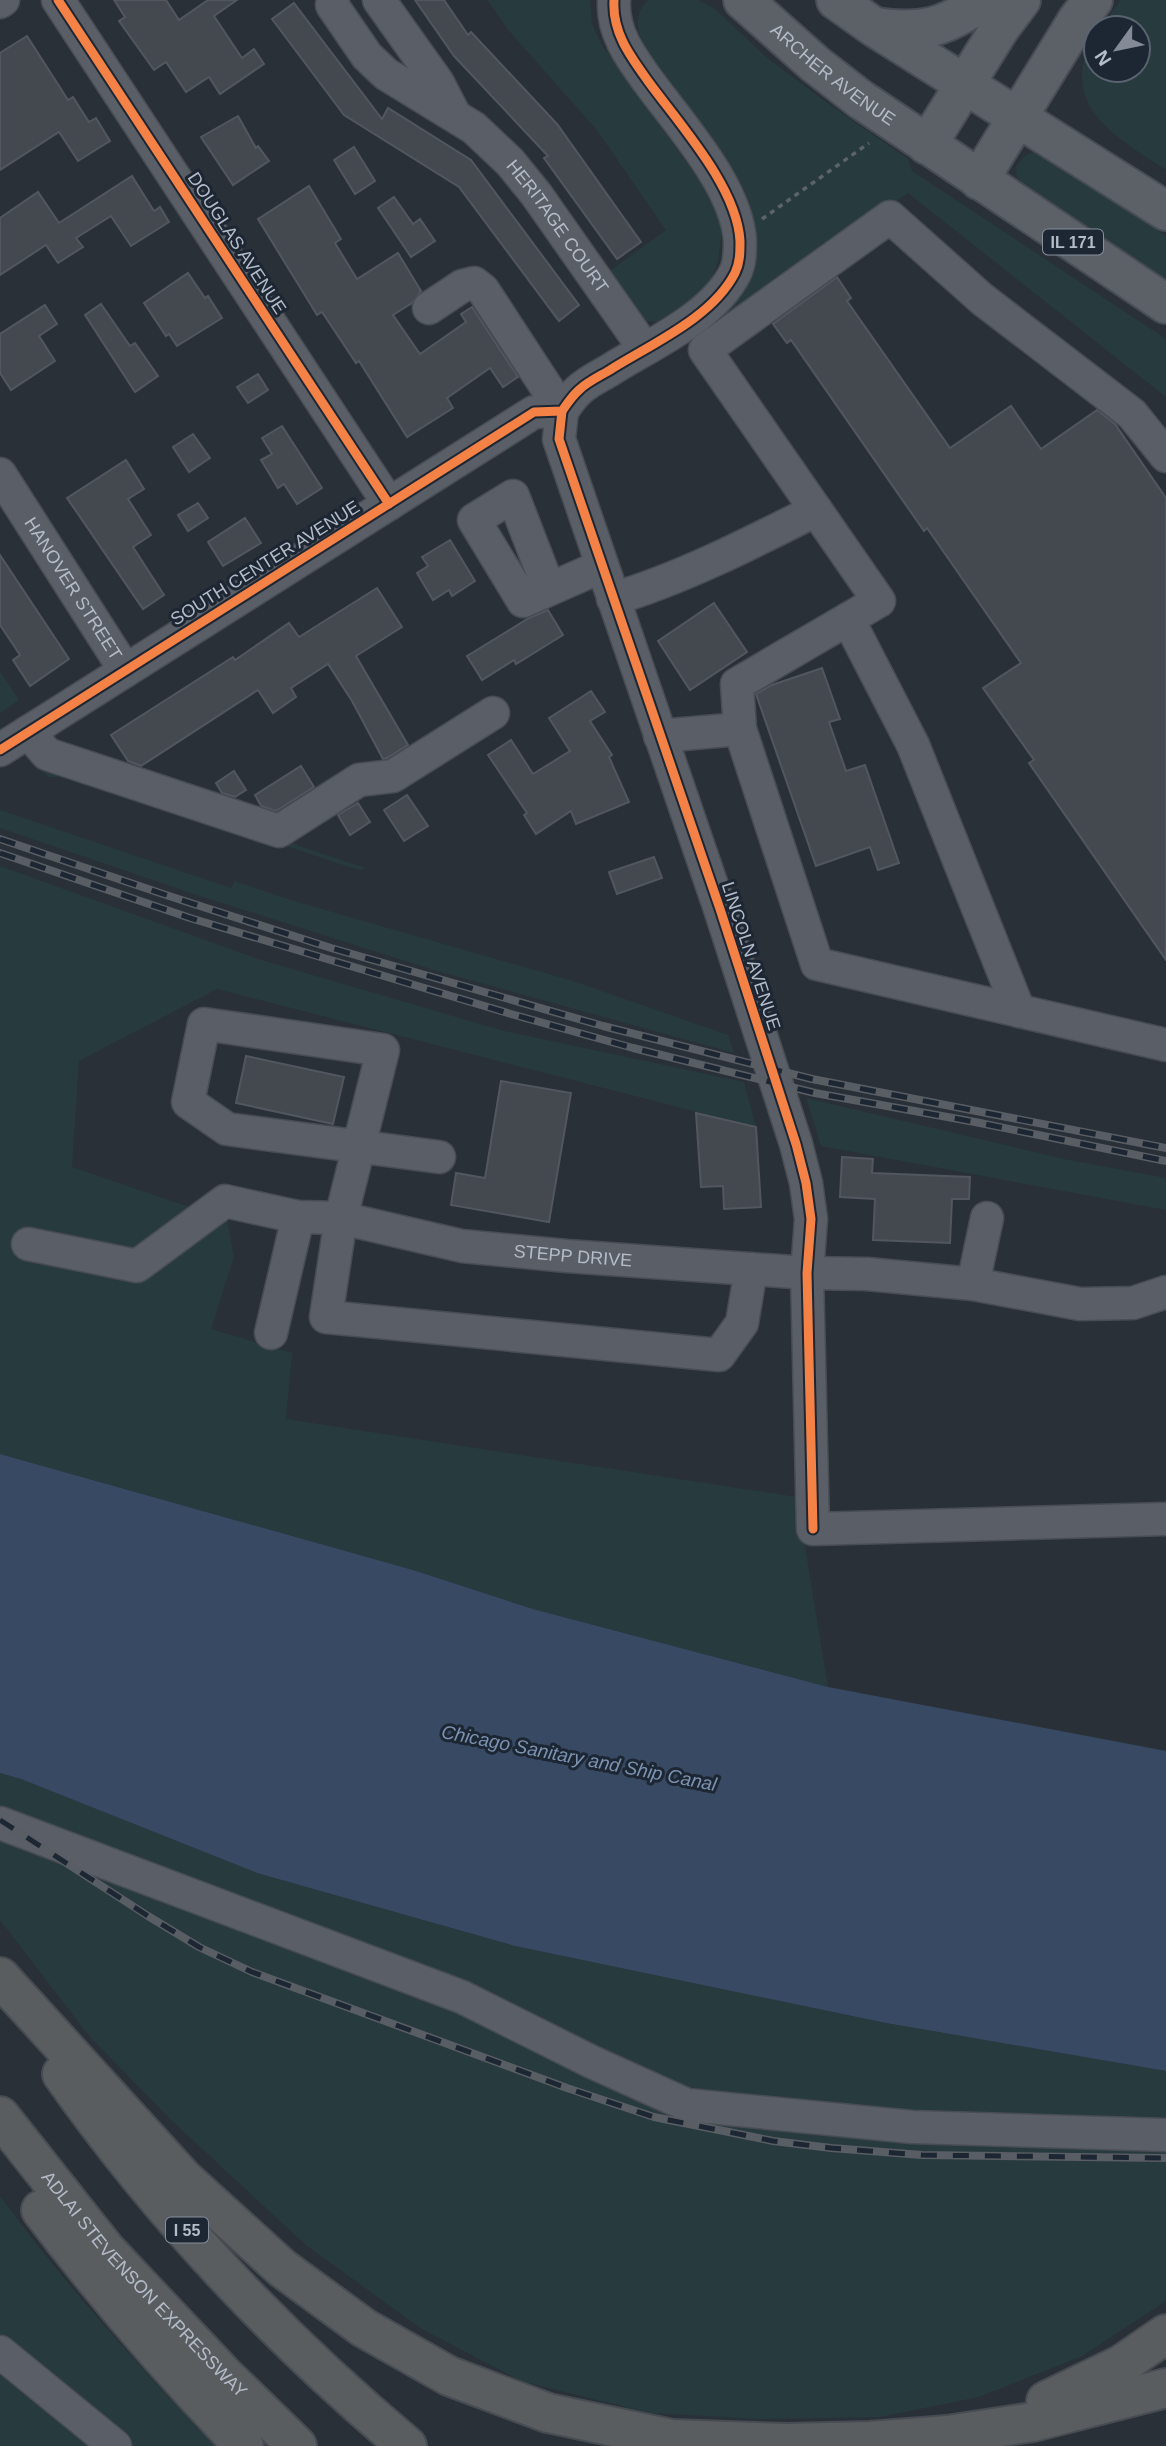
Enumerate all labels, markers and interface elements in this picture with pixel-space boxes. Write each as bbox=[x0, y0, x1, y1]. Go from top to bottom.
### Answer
north arrow bbox=[1082, 14, 1152, 84]
street label: ARCHER AVENUE bbox=[767, 20, 899, 130]
text: N bbox=[1091, 47, 1116, 69]
street label: HERITAGE COURT bbox=[502, 156, 612, 297]
street label: DOUGLAS AVENUE bbox=[184, 168, 290, 318]
road number: IL 171 bbox=[1043, 230, 1103, 254]
street label: SOUTH CENTER AVENUE bbox=[167, 497, 363, 629]
street label: HANOVER STREET bbox=[20, 514, 126, 664]
street label: LINCOLN AVENUE bbox=[718, 879, 784, 1033]
street label: STEPP DRIVE bbox=[513, 1241, 633, 1271]
water label: Chicago Sanitary and Ship Canal bbox=[440, 1721, 719, 1795]
street label: ADLAI STEVENSON EXPRESSWAY bbox=[38, 2167, 251, 2402]
road number: I 55 bbox=[166, 2218, 208, 2242]

